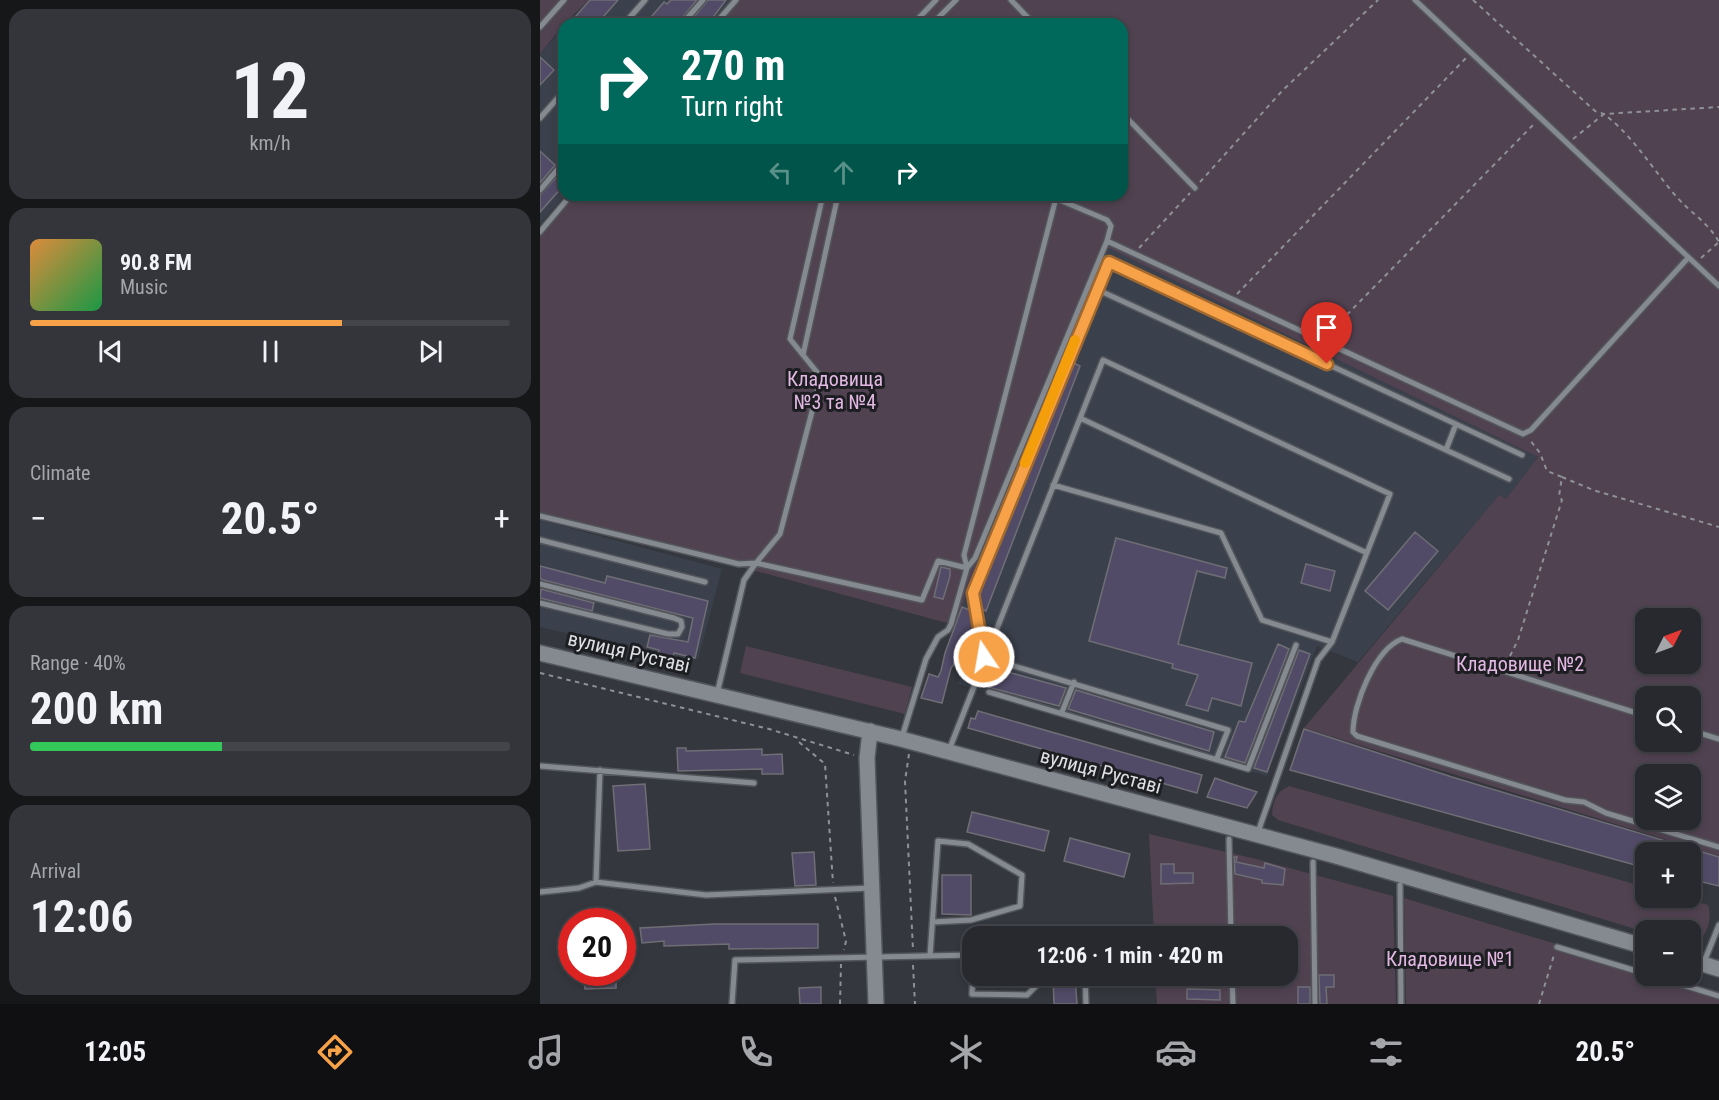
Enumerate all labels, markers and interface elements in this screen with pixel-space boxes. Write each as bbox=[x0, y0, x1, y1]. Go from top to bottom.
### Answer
text: 270 m bbox=[681, 41, 786, 90]
icon: right bbox=[582, 42, 660, 120]
text: 12 bbox=[231, 46, 309, 137]
text: Turn right bbox=[681, 91, 783, 123]
text: km/h bbox=[249, 131, 291, 155]
icon: left bbox=[764, 156, 797, 189]
icon: ahead bbox=[827, 156, 860, 189]
icon: right bbox=[890, 156, 923, 189]
text: 90.8 FM bbox=[120, 250, 192, 275]
text: Music bbox=[120, 275, 168, 299]
pin bbox=[1301, 302, 1352, 364]
icon: arrive bbox=[1310, 311, 1343, 344]
icon: previous bbox=[94, 335, 127, 368]
icon: pause bbox=[254, 335, 287, 368]
icon: next bbox=[414, 335, 447, 368]
park label: Кладовища №3 та №4 bbox=[787, 367, 883, 414]
text: Climate bbox=[30, 461, 90, 485]
text: 20.5° bbox=[221, 492, 319, 545]
text: − bbox=[30, 499, 47, 538]
text: + bbox=[494, 499, 510, 538]
north arrow bbox=[1635, 608, 1701, 674]
map controls bbox=[1635, 608, 1701, 986]
position arrow bbox=[952, 625, 1016, 689]
street label: вулиця Руставі bbox=[566, 626, 692, 678]
text: Range · 40% bbox=[30, 651, 126, 675]
park label: Кладовище №2 bbox=[1456, 652, 1584, 676]
text: 200 km bbox=[30, 682, 163, 735]
button: search bbox=[1635, 686, 1701, 752]
street label: вулиця Руставі bbox=[1038, 743, 1164, 799]
button: layers bbox=[1635, 764, 1701, 830]
button: + bbox=[1635, 842, 1701, 908]
text: Arrival bbox=[30, 859, 81, 883]
text: 12:06 bbox=[30, 890, 133, 943]
speed limit sign: 20 bbox=[558, 908, 636, 986]
button: − bbox=[1635, 920, 1701, 986]
text: 12:06 · 1 min · 420 m bbox=[1037, 943, 1223, 968]
park label: Кладовище №1 bbox=[1386, 947, 1514, 971]
icon: directions bbox=[314, 1031, 356, 1073]
icon: music bbox=[525, 1031, 567, 1073]
icon: phone bbox=[735, 1031, 777, 1073]
icon: climate bbox=[945, 1031, 987, 1073]
icon: car bbox=[1155, 1031, 1197, 1073]
icon: filters bbox=[1365, 1031, 1407, 1073]
text: 12:05 bbox=[84, 1036, 146, 1068]
text: 20.5° bbox=[1576, 1036, 1635, 1068]

